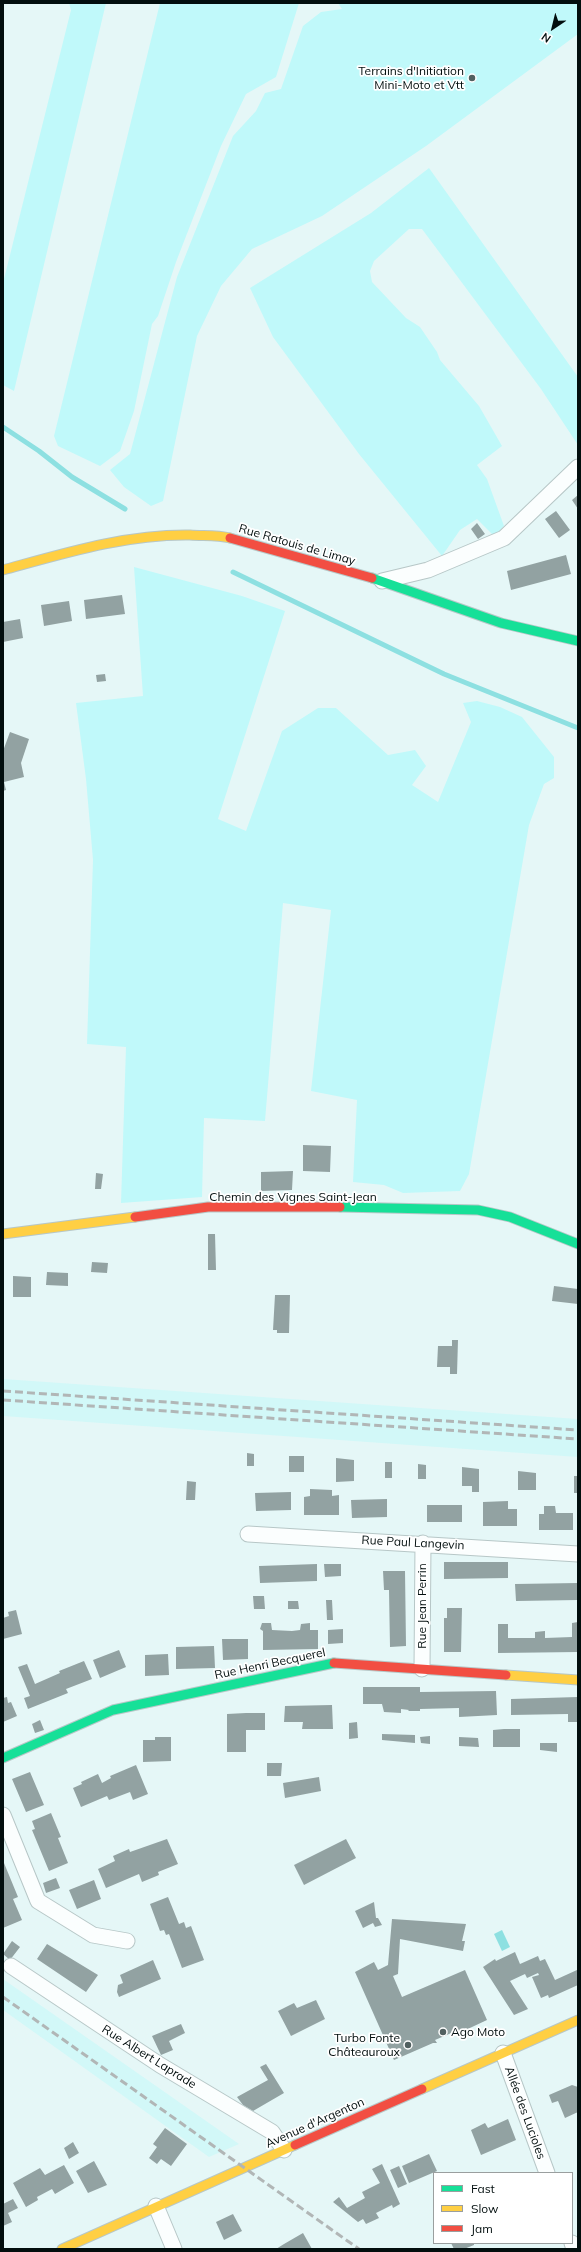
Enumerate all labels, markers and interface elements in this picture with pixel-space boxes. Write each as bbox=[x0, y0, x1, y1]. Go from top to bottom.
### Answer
north arrow bbox=[533, 8, 573, 48]
text: N bbox=[539, 30, 554, 46]
place label: Terrains d'Initiation Mini-Moto et Vtt bbox=[358, 64, 464, 92]
marker: Terrains d'Initiation Mini-Moto et Vtt bbox=[467, 73, 477, 83]
street label: Rue Ratouis de Limay bbox=[237, 521, 357, 569]
street label: Chemin des Vignes Saint-Jean bbox=[209, 1190, 377, 1204]
street label: Rue Paul Langevin bbox=[361, 1533, 465, 1553]
street label: Rue Jean Perrin bbox=[415, 1563, 429, 1649]
street label: Rue Henri Becquerel bbox=[213, 1645, 327, 1683]
street label: Rue Albert Laprade bbox=[99, 2022, 199, 2092]
place label: Ago Moto bbox=[451, 2025, 505, 2039]
marker: Ago Moto bbox=[438, 2027, 448, 2037]
place label: Turbo Fonte Châteauroux bbox=[328, 2031, 400, 2059]
marker: Turbo Fonte Châteauroux bbox=[403, 2040, 413, 2050]
street label: Allée des Lucioles bbox=[501, 2065, 549, 2161]
street label: Avenue d'Argenton bbox=[263, 2095, 367, 2151]
legend bbox=[433, 2172, 573, 2244]
text: Fast bbox=[471, 2181, 495, 2196]
text: Slow bbox=[471, 2201, 499, 2216]
text: Jam bbox=[471, 2221, 493, 2236]

